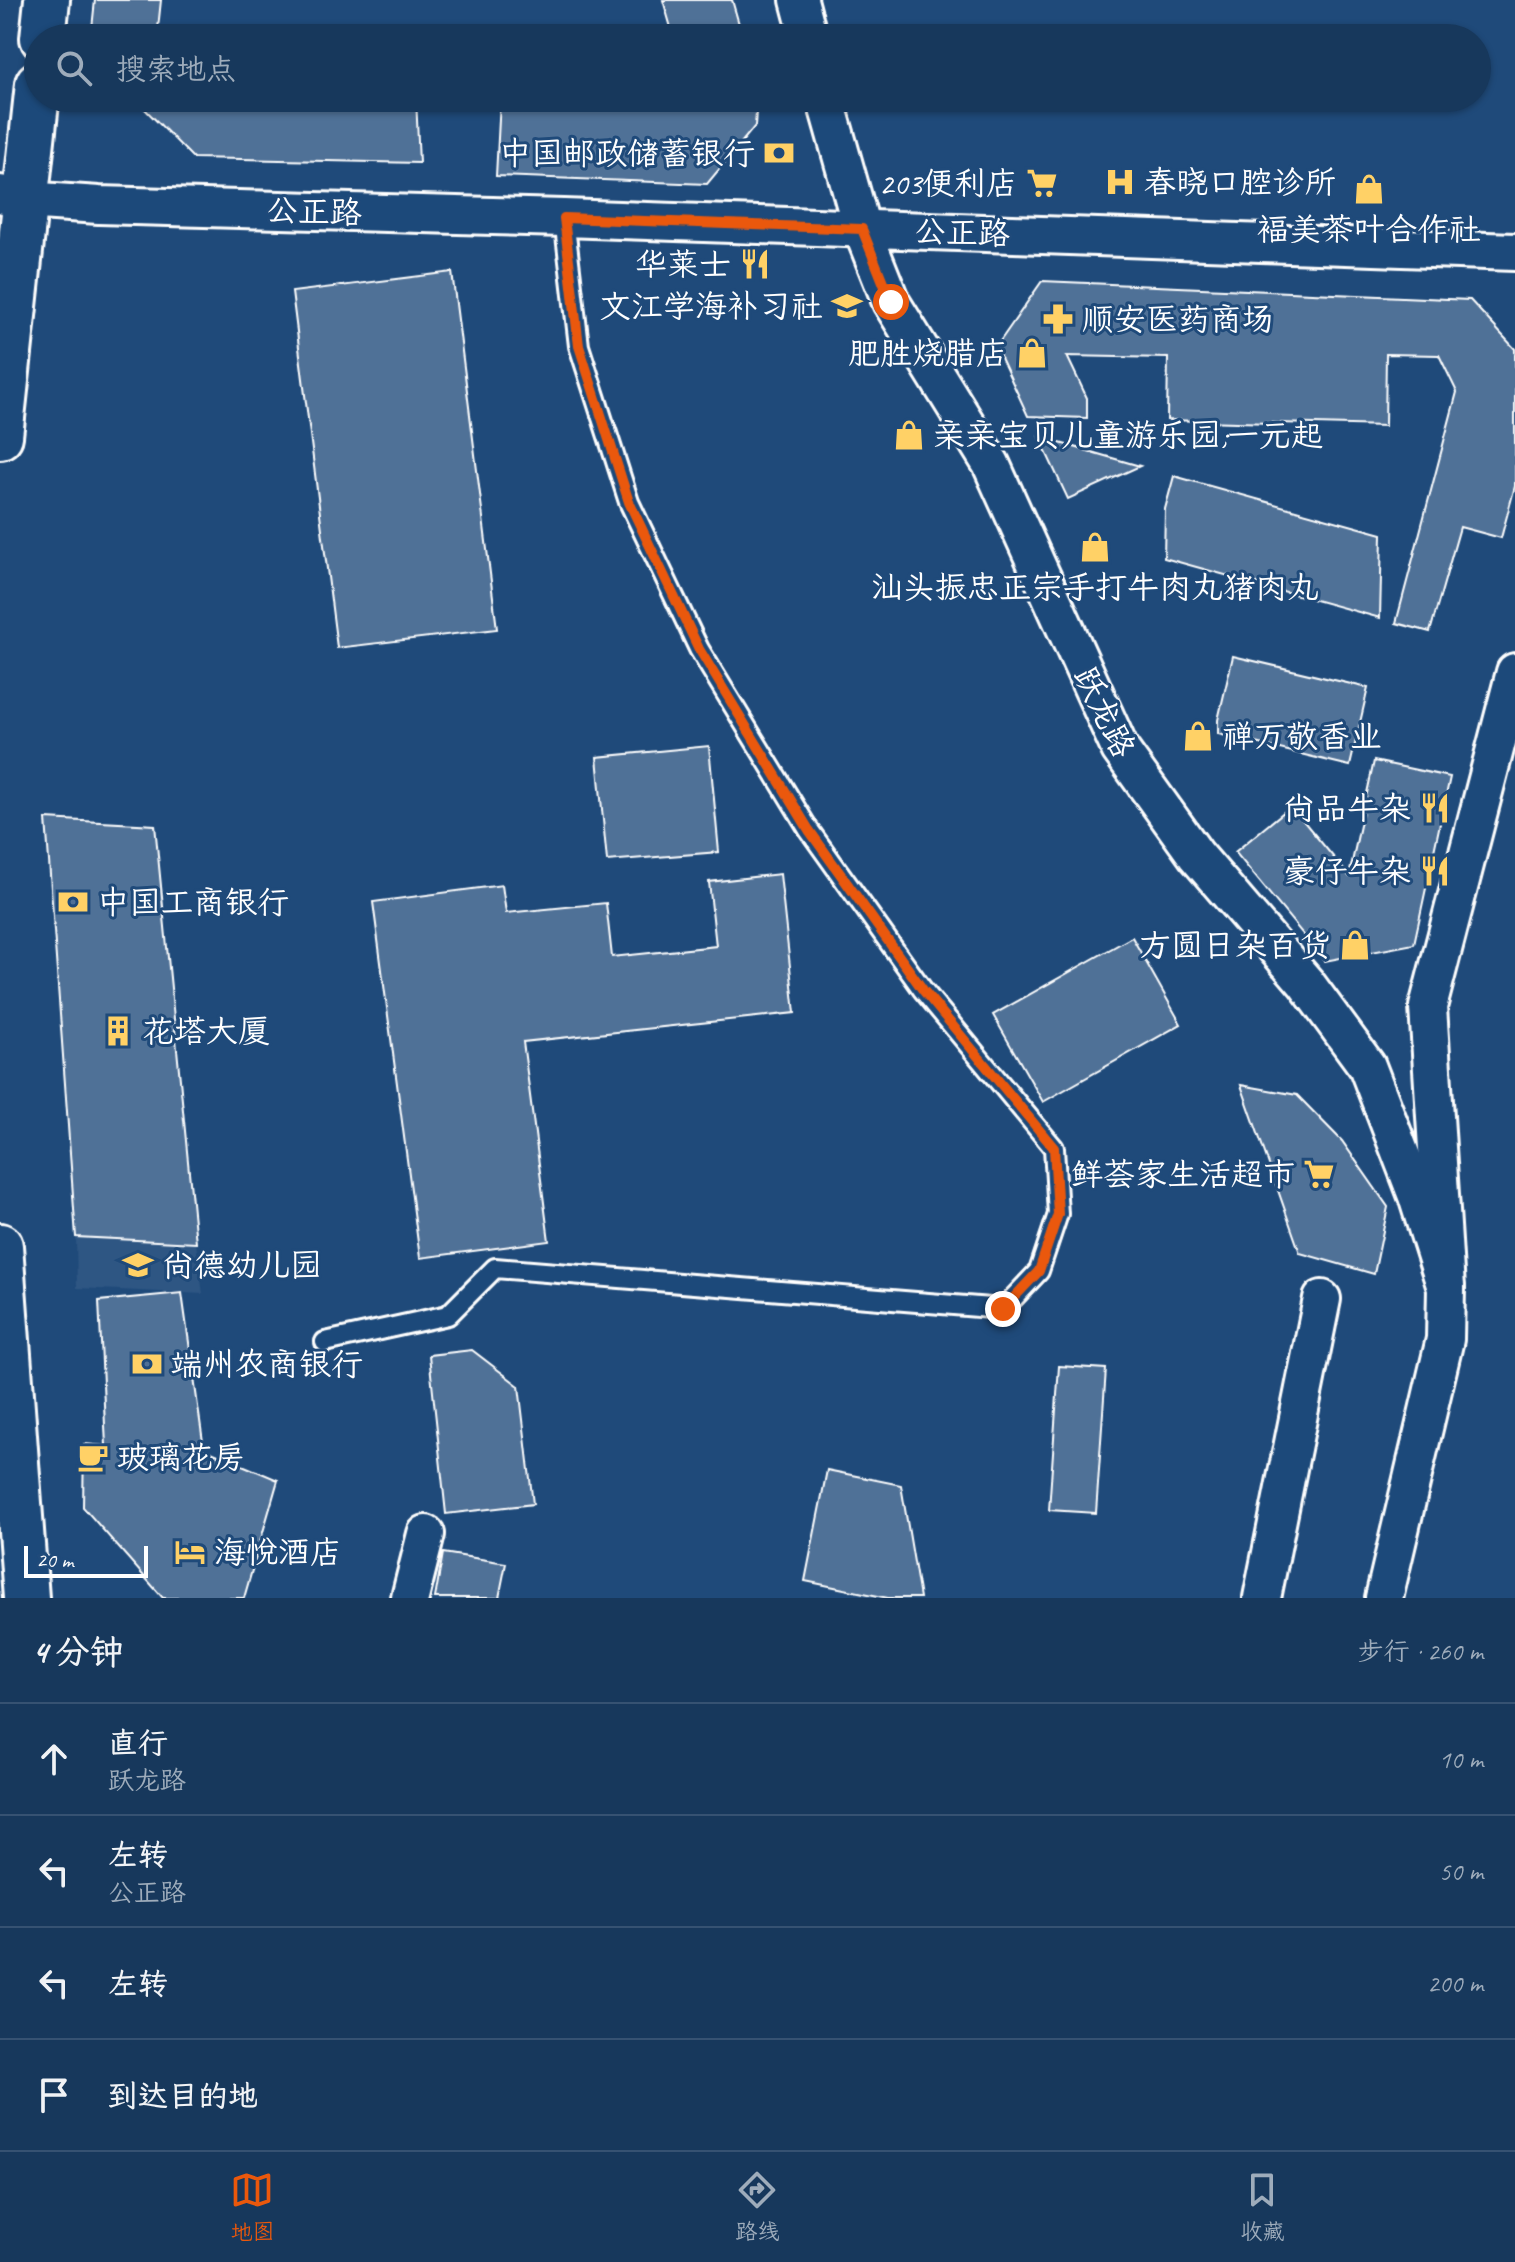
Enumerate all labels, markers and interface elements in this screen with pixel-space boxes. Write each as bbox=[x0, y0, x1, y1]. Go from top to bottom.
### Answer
search box bbox=[24, 24, 1491, 112]
icon: search bbox=[52, 46, 96, 90]
text: 搜索地点 bbox=[116, 50, 236, 88]
place label: 中国邮政储蓄银行 bbox=[499, 133, 755, 174]
bank icon: 中国邮政储蓄银行 bbox=[762, 136, 796, 170]
place label: 春晓口腔诊所 bbox=[1144, 162, 1336, 203]
place label: 203便利店 bbox=[879, 163, 1018, 204]
hospital icon: 春晓口腔诊所 bbox=[1103, 165, 1137, 199]
supermarket icon: 203便利店 bbox=[1025, 166, 1059, 200]
shop icon: 褔美茶叶合作社 bbox=[1352, 172, 1386, 206]
street label: 公正路 bbox=[265, 189, 363, 234]
place label: 褔美茶叶合作社 bbox=[1257, 209, 1481, 250]
street label: 公正路 bbox=[913, 210, 1011, 255]
place label: 华莱士 bbox=[635, 244, 731, 285]
restaurant icon: 华莱士 bbox=[738, 247, 772, 281]
route start bbox=[873, 284, 909, 320]
place label: 文江学海补习社 bbox=[599, 286, 823, 327]
school or university icon: 文江学海补习社 bbox=[830, 289, 864, 323]
place label: 顺安医药商场 bbox=[1082, 299, 1274, 340]
pharmacy icon: 顺安医药商场 bbox=[1041, 302, 1075, 336]
place label: 肥胜烧腊店 bbox=[848, 333, 1008, 374]
shop icon: 肥胜烧腊店 bbox=[1015, 336, 1049, 370]
place label: 亲亲宝贝儿童游乐园;一元起 bbox=[933, 415, 1323, 456]
shop icon: 亲亲宝贝儿童游乐园;一元起 bbox=[892, 418, 926, 452]
shop icon: 汕头振忠正宗手打牛肉丸猪肉丸 bbox=[1078, 530, 1112, 564]
place label: 汕头振忠正宗手打牛肉丸猪肉丸 bbox=[871, 567, 1319, 608]
street label: 跃龙路 bbox=[1065, 660, 1144, 764]
place label: 禅万敬香业 bbox=[1222, 716, 1382, 757]
shop icon: 禅万敬香业 bbox=[1181, 719, 1215, 753]
place label: 尚品牛杂 bbox=[1283, 788, 1411, 829]
restaurant icon: 尚品牛杂 bbox=[1418, 791, 1452, 825]
place label: 豪仔牛杂 bbox=[1283, 851, 1411, 892]
restaurant icon: 豪仔牛杂 bbox=[1418, 854, 1452, 888]
place label: 中国工商银行 bbox=[97, 882, 289, 923]
bank icon: 中国工商银行 bbox=[56, 885, 90, 919]
place label: 方圆日杂百货 bbox=[1139, 925, 1331, 966]
shop icon: 方圆日杂百货 bbox=[1338, 928, 1372, 962]
place label: 花塔大厦 bbox=[142, 1011, 270, 1052]
building icon: 花塔大厦 bbox=[101, 1014, 135, 1048]
place label: 鲜荟家生活超市 bbox=[1071, 1154, 1295, 1195]
supermarket icon: 鲜荟家生活超市 bbox=[1302, 1157, 1336, 1191]
place label: 尚德幼儿园 bbox=[162, 1245, 322, 1286]
school or university icon: 尚德幼儿园 bbox=[121, 1248, 155, 1282]
route end bbox=[985, 1291, 1021, 1327]
place label: 端州农商银行 bbox=[171, 1344, 363, 1385]
bank icon: 端州农商银行 bbox=[130, 1347, 164, 1381]
place label: 玻璃花房 bbox=[117, 1437, 245, 1478]
cafe icon: 玻璃花房 bbox=[76, 1440, 110, 1474]
place label: 海悦酒店 bbox=[214, 1532, 342, 1573]
hotel icon: 海悦酒店 bbox=[173, 1535, 207, 1569]
scale bar bbox=[24, 1542, 148, 1578]
text: 20 m bbox=[36, 1546, 73, 1574]
text: 4 分钟 bbox=[32, 1630, 124, 1673]
text: 步行 · 260 m bbox=[1358, 1635, 1483, 1668]
text: 直行 bbox=[108, 1724, 168, 1762]
icon: ahead bbox=[32, 1737, 76, 1781]
text: 10 m bbox=[1439, 1743, 1483, 1776]
text: 跃龙路 bbox=[108, 1764, 186, 1797]
text: 左转 bbox=[108, 1836, 168, 1874]
icon: left bbox=[32, 1849, 76, 1893]
text: 50 m bbox=[1439, 1855, 1483, 1888]
text: 公正路 bbox=[108, 1876, 186, 1909]
icon: left bbox=[32, 1961, 76, 2005]
text: 左转 bbox=[108, 1965, 168, 2003]
text: 200 m bbox=[1427, 1967, 1483, 2000]
icon: arrive bbox=[32, 2073, 76, 2117]
text: 到达目的地 bbox=[108, 2077, 258, 2115]
tab: 地图 bbox=[230, 2168, 275, 2246]
tab: 路线 bbox=[735, 2168, 780, 2246]
tab: 收藏 bbox=[1240, 2168, 1285, 2246]

